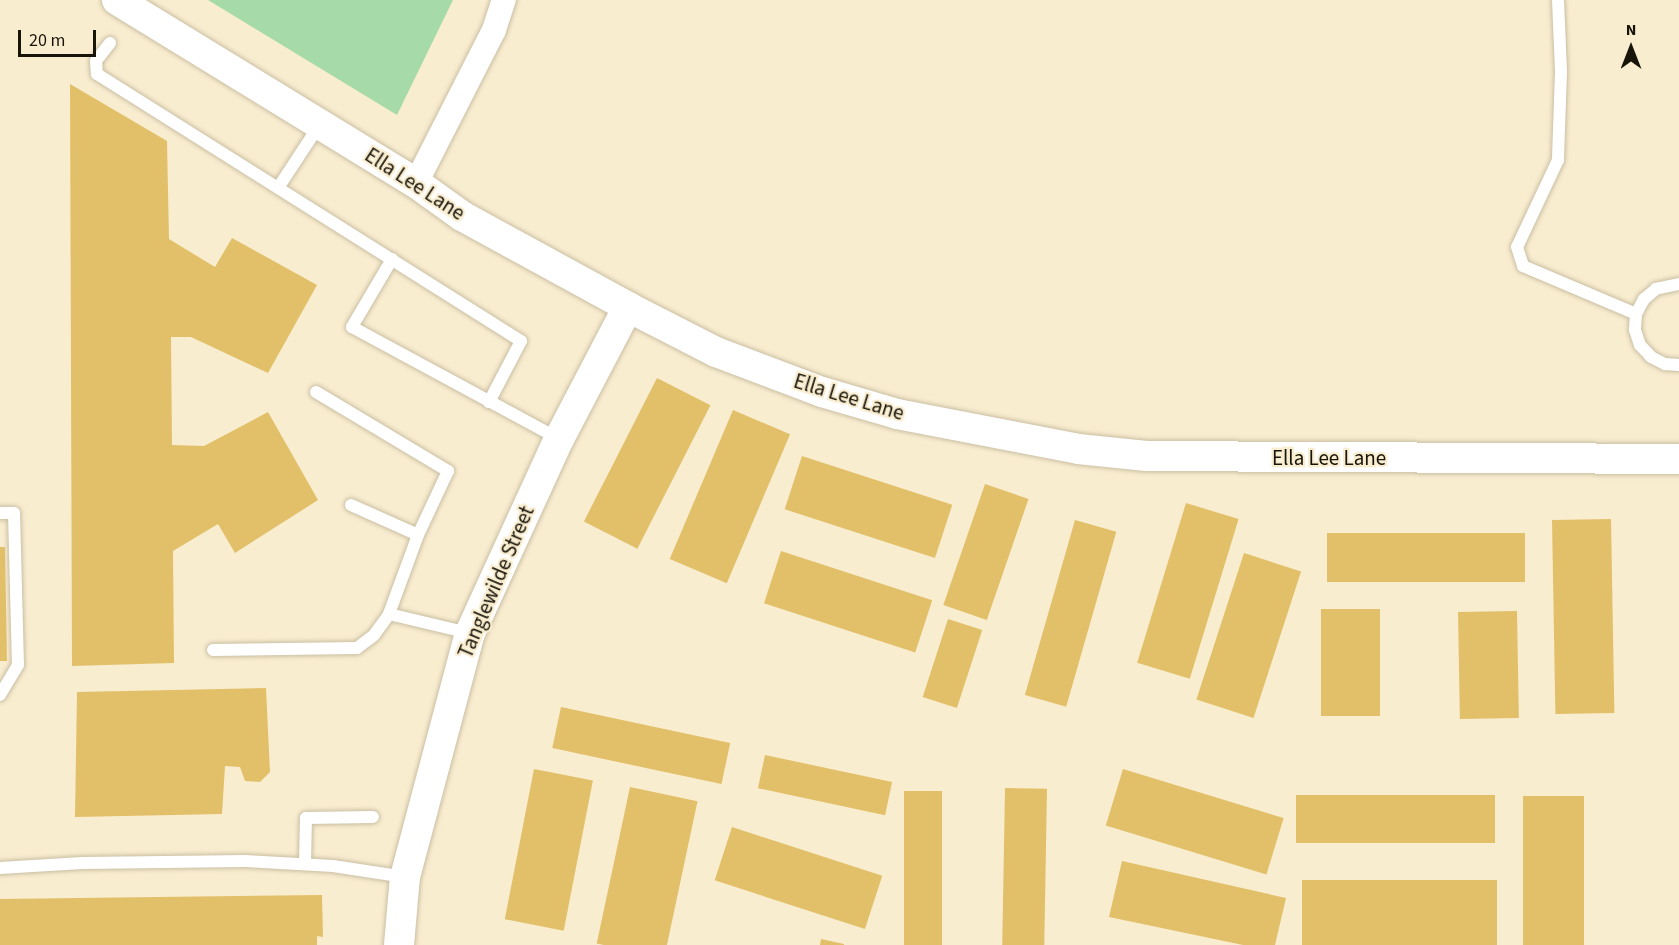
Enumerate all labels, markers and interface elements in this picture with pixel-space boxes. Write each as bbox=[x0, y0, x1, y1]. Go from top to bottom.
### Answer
scale bar bbox=[21, 18, 99, 56]
north arrow bbox=[1601, 18, 1661, 78]
text: N bbox=[1626, 19, 1636, 41]
text: 20 m bbox=[29, 28, 65, 53]
street label: Ella Lee Lane bbox=[360, 142, 470, 226]
street label: Ella Lee Lane bbox=[791, 368, 907, 426]
street label: Ella Lee Lane bbox=[1272, 445, 1386, 471]
street label: Tanglewilde Street bbox=[453, 502, 539, 662]

